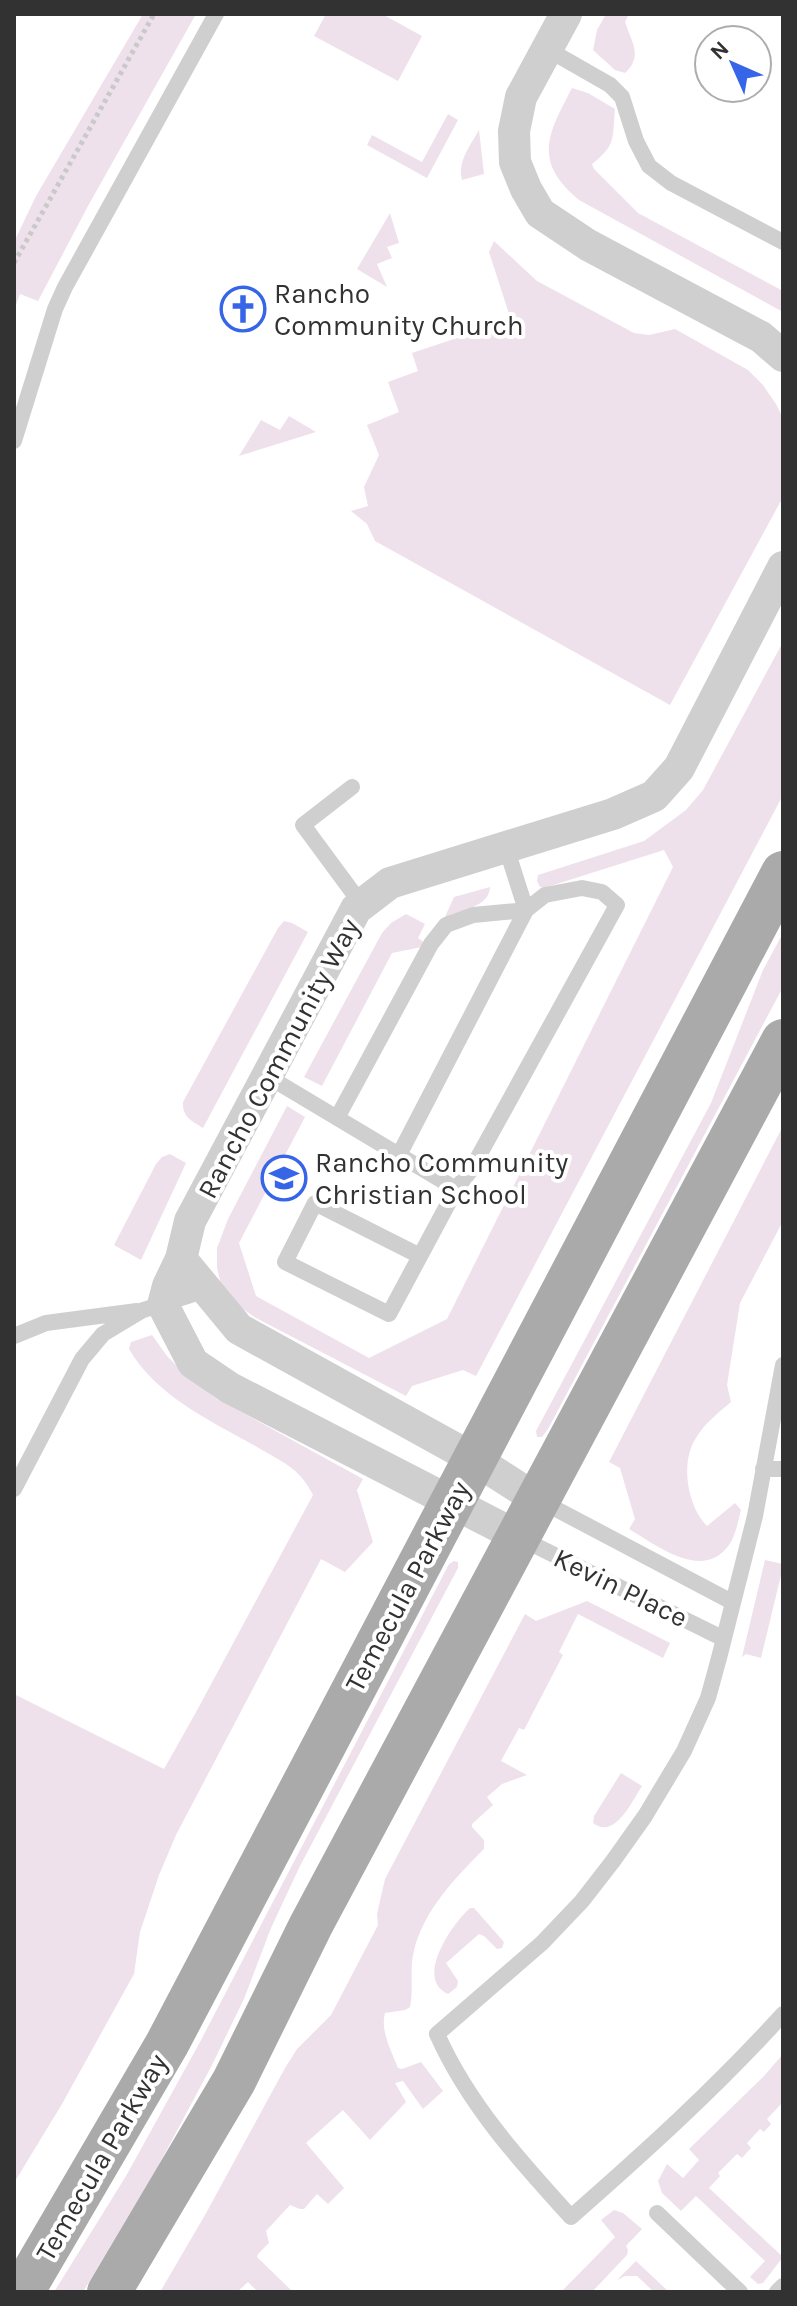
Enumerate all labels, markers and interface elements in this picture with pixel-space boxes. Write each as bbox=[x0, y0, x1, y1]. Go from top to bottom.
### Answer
north arrow bbox=[693, 24, 773, 104]
text: N bbox=[705, 36, 734, 65]
place label: Rancho Community Church bbox=[274, 277, 524, 342]
church icon: Rancho Community Church bbox=[219, 285, 267, 333]
street label: Rancho Community Way bbox=[190, 912, 366, 1204]
place label: Rancho Community Christian School bbox=[315, 1146, 568, 1211]
school or university icon: Rancho Community Christian School bbox=[260, 1154, 308, 1202]
street label: Temecula Parkway bbox=[338, 1475, 477, 1697]
street label: Kevin Place bbox=[548, 1541, 693, 1634]
street label: Temecula Parkway bbox=[29, 2048, 174, 2267]

